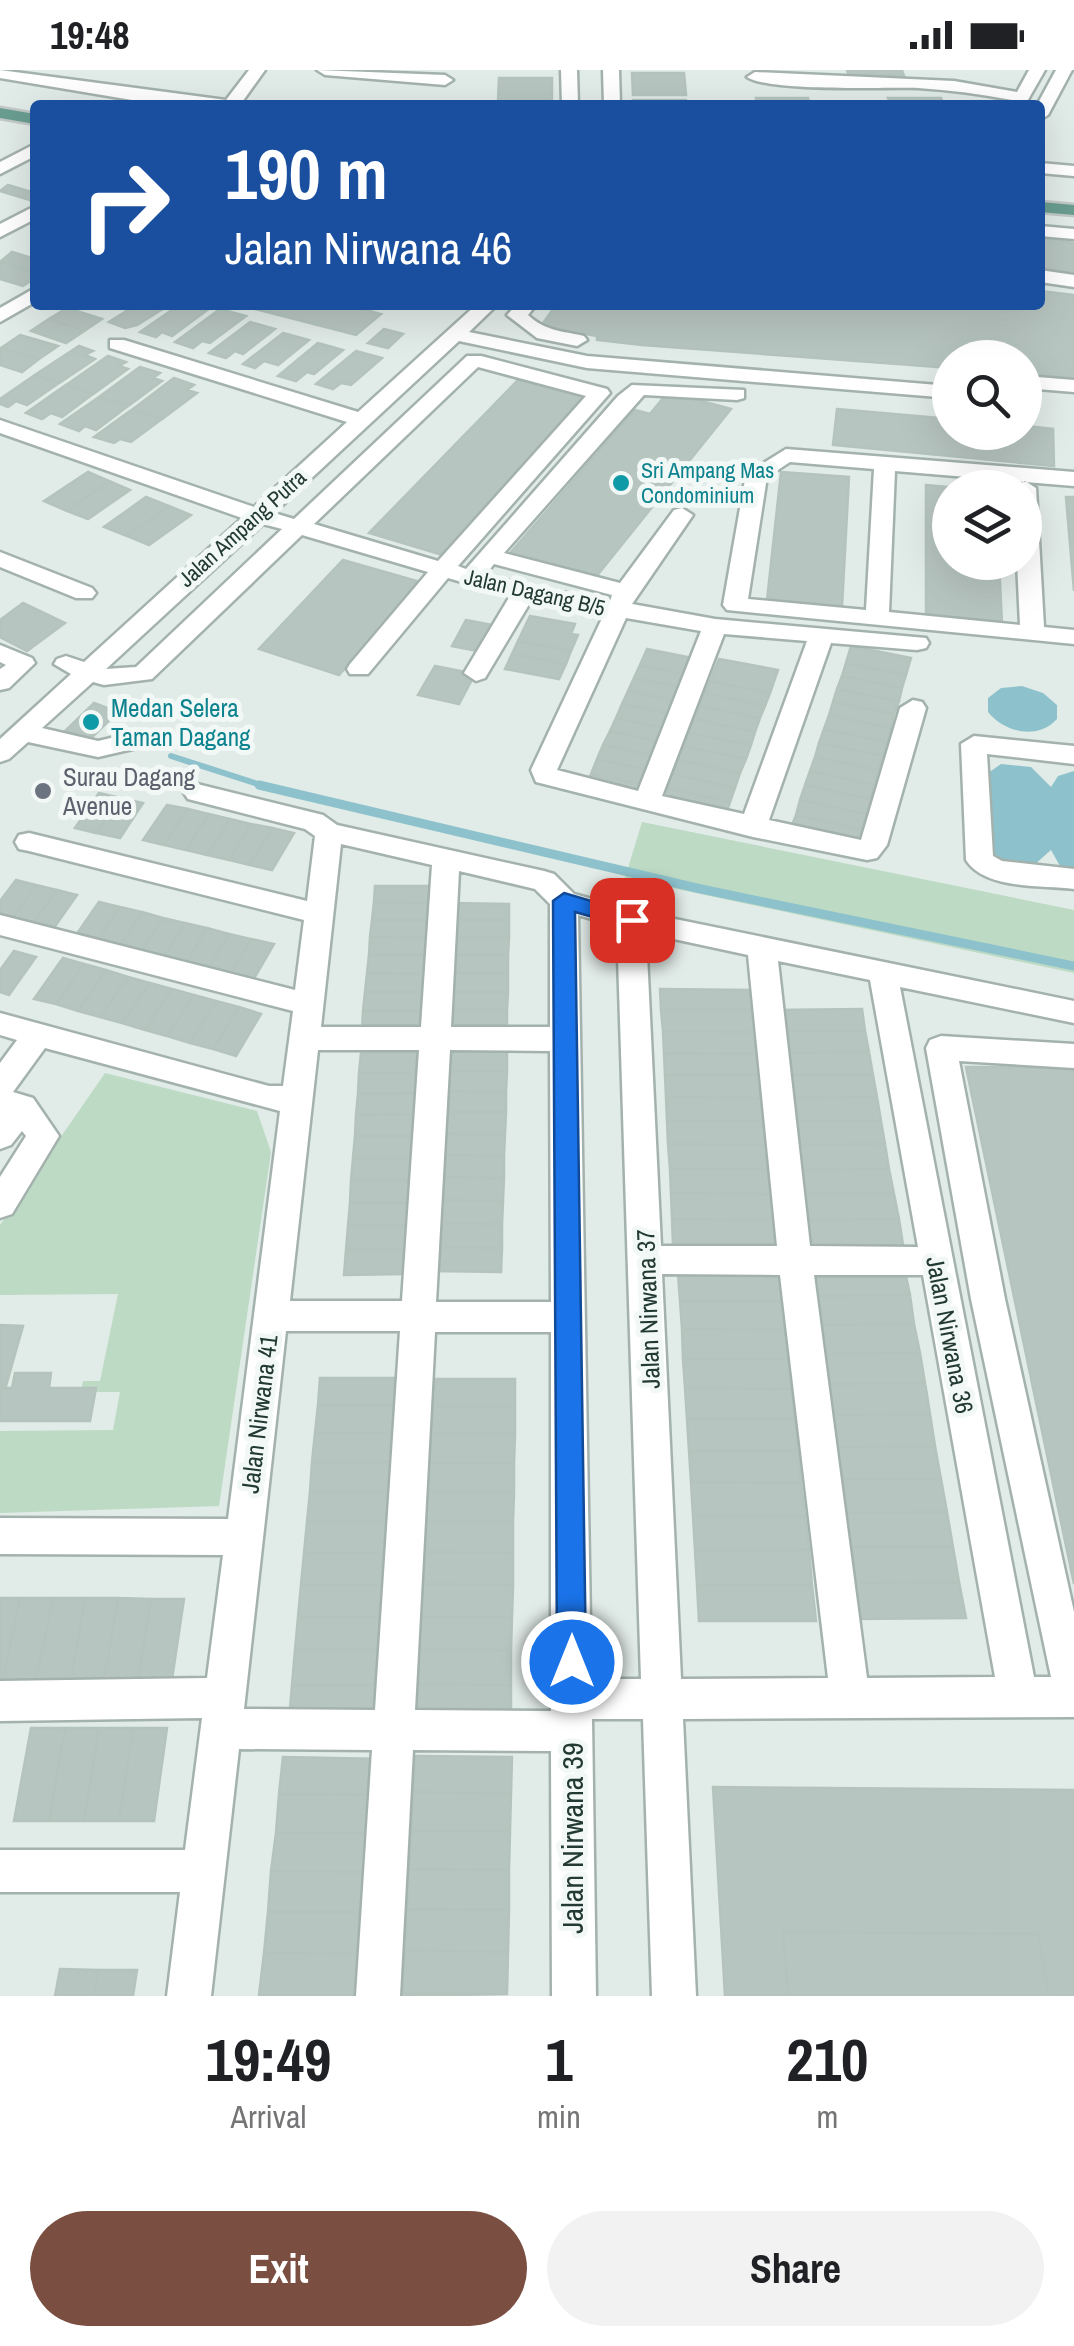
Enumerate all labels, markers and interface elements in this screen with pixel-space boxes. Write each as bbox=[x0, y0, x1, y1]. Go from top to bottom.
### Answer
text: 19:48 bbox=[50, 10, 130, 61]
text: 190 m bbox=[225, 127, 388, 221]
icon: right bbox=[60, 140, 190, 270]
text: Jalan Nirwana 46 bbox=[225, 217, 512, 278]
map controls bbox=[932, 340, 1042, 580]
button: search bbox=[932, 340, 1042, 450]
place label: Sri Ampang Mas Condominium bbox=[641, 455, 774, 510]
street label: Jalan Ampang Putra bbox=[172, 462, 312, 594]
button: layers bbox=[932, 470, 1042, 580]
marker: Sri Ampang Mas Condominium bbox=[610, 472, 632, 494]
street label: Jalan Dagang B/5 bbox=[462, 561, 608, 623]
place label: Medan Selera Taman Dagang bbox=[111, 691, 251, 754]
marker: Medan Selera Taman Dagang bbox=[80, 711, 102, 733]
place label: Surau Dagang Avenue bbox=[62, 760, 196, 823]
marker: Surau Dagang Avenue bbox=[32, 780, 54, 802]
pin bbox=[590, 878, 675, 963]
icon: arrive bbox=[605, 893, 660, 948]
street label: Jalan Nirwana 37 bbox=[628, 1229, 668, 1389]
street label: Jalan Nirwana 36 bbox=[918, 1253, 982, 1417]
street label: Jalan Nirwana 41 bbox=[232, 1332, 286, 1495]
position arrow bbox=[520, 1610, 624, 1714]
street label: Jalan Nirwana 39 bbox=[552, 1742, 592, 1934]
text: 19:49 bbox=[206, 2019, 331, 2100]
text: 1 bbox=[545, 2019, 573, 2100]
text: 210 bbox=[786, 2019, 868, 2100]
text: Arrival bbox=[231, 2095, 306, 2138]
text: min bbox=[537, 2095, 581, 2138]
text: m bbox=[816, 2095, 838, 2138]
button: Exit bbox=[30, 2211, 527, 2326]
button: Share bbox=[547, 2211, 1044, 2326]

